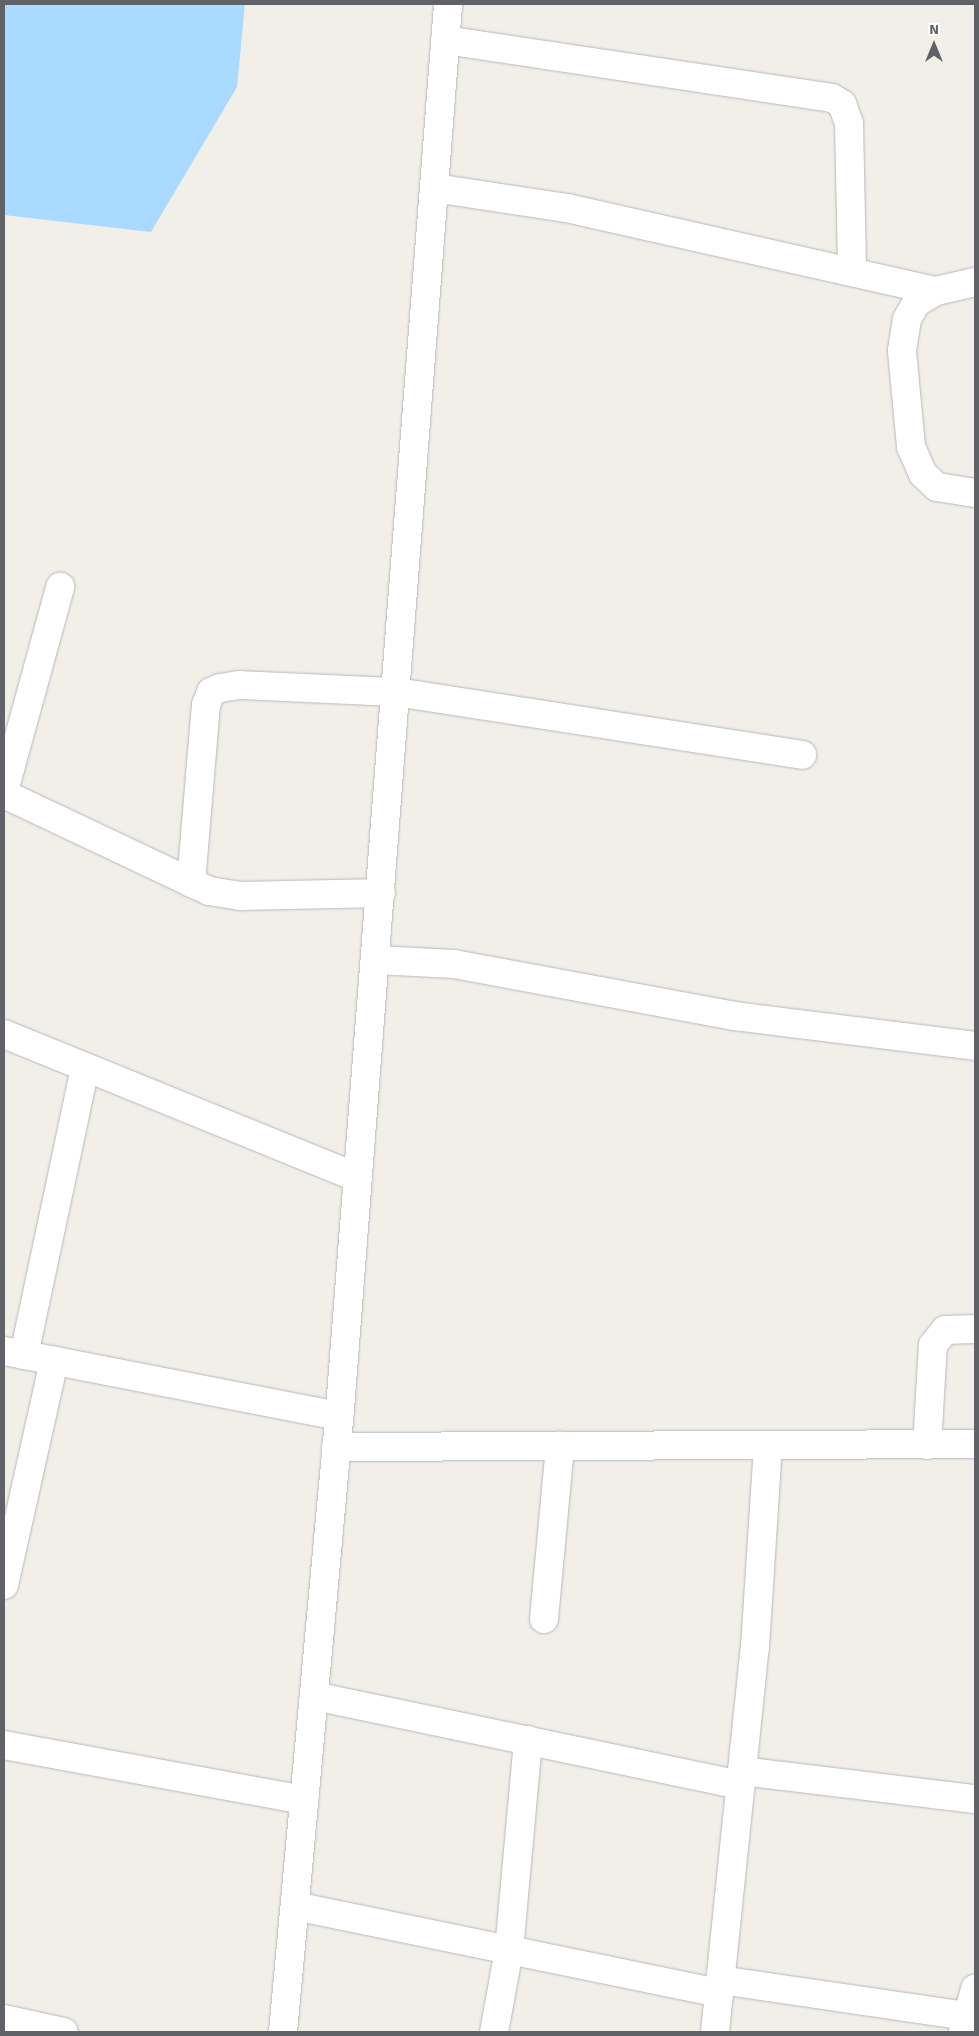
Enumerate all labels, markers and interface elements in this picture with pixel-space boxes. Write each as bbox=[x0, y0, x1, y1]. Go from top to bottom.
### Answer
north arrow bbox=[909, 20, 959, 70]
text: N bbox=[929, 21, 939, 38]

